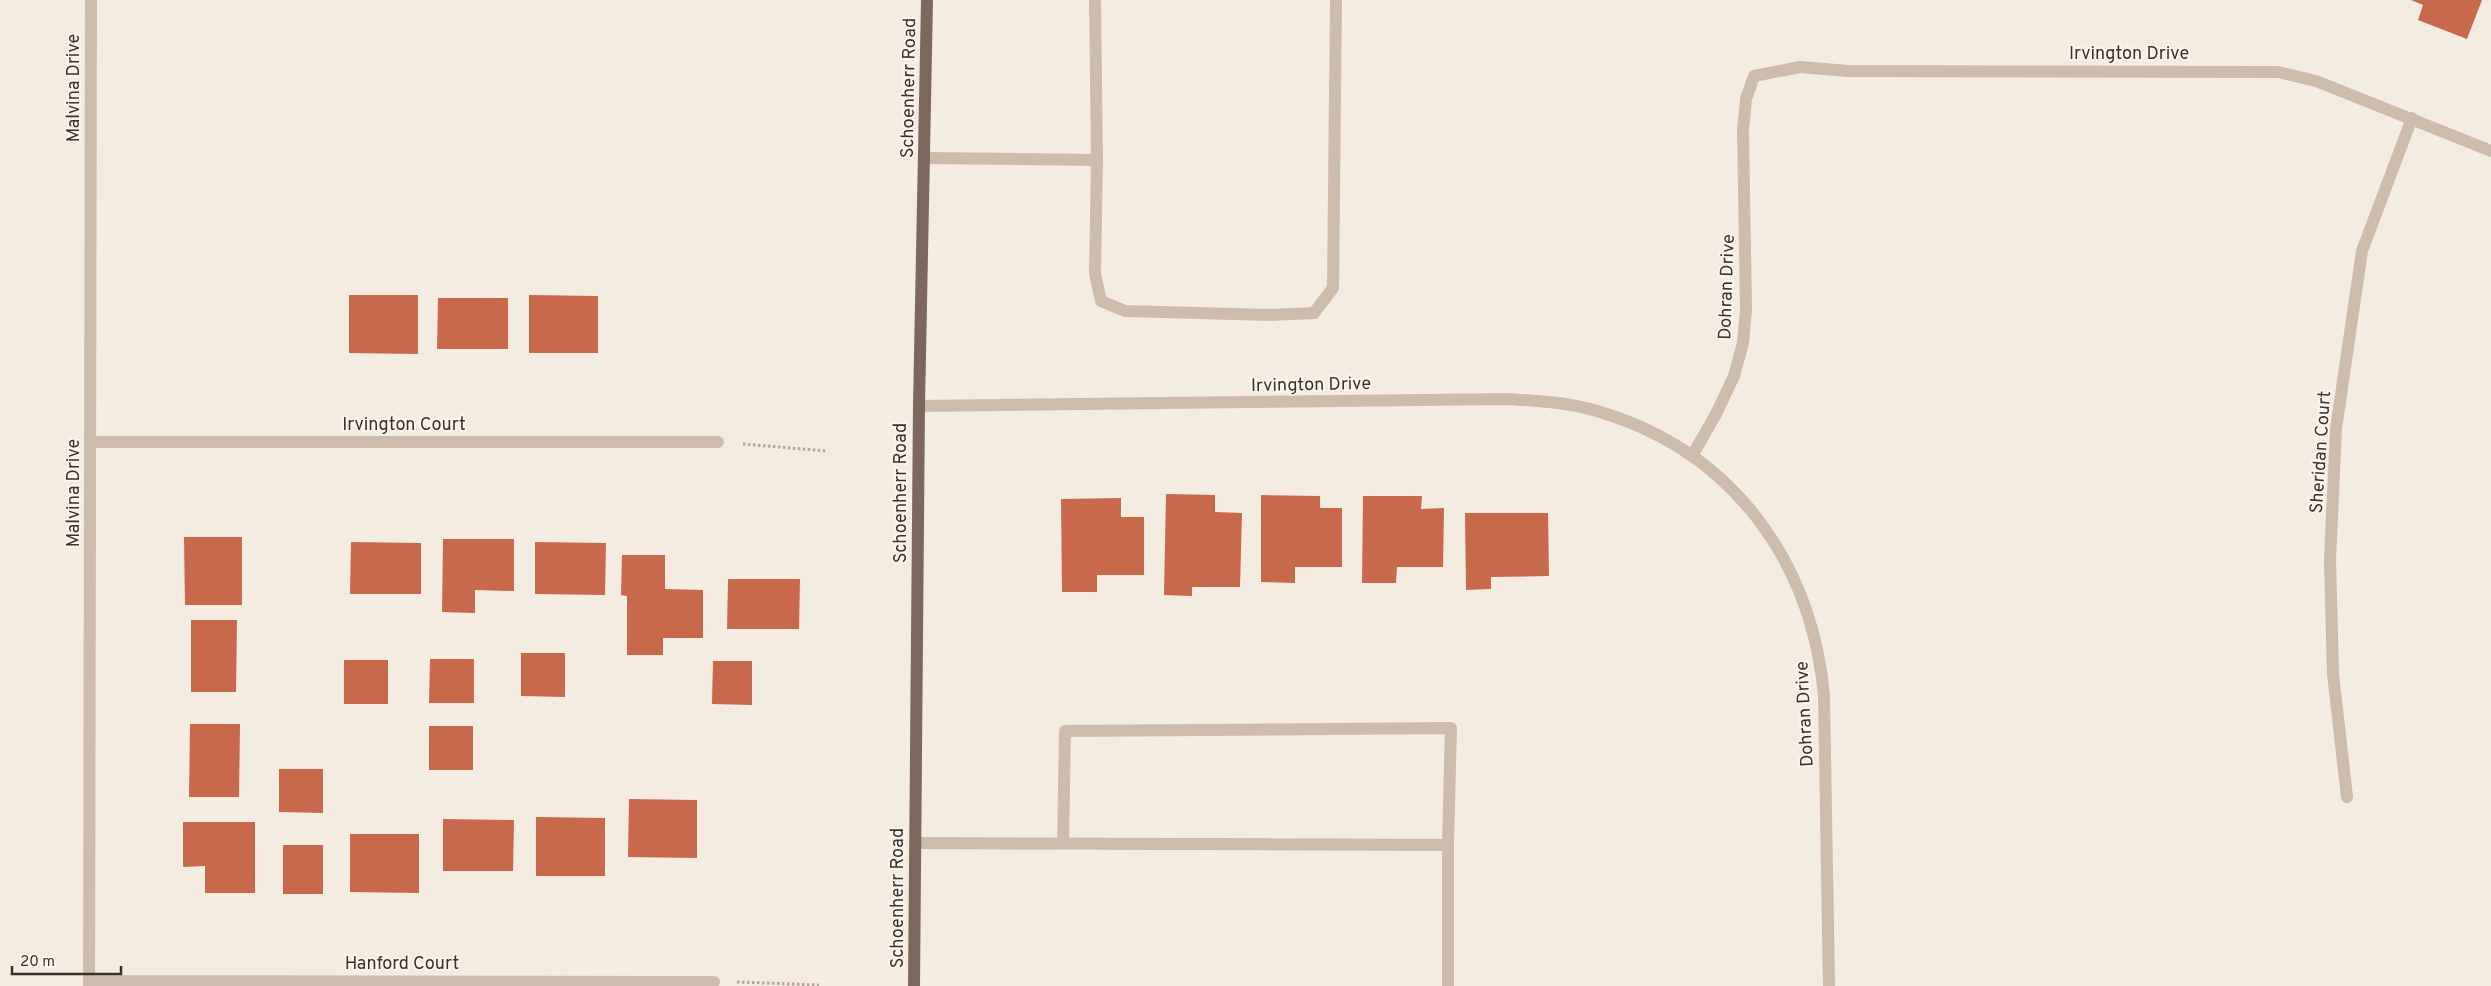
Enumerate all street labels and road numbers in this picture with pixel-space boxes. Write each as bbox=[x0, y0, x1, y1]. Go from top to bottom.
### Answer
street label: Schoenherr Road bbox=[897, 18, 922, 158]
street label: Malvina Drive bbox=[63, 34, 86, 142]
street label: Irvington Drive bbox=[2069, 43, 2189, 66]
street label: Dohran Drive bbox=[1714, 234, 1741, 340]
street label: Irvington Drive bbox=[1251, 373, 1371, 398]
street label: Sheridan Court bbox=[2306, 390, 2337, 514]
street label: Irvington Court bbox=[342, 414, 466, 437]
street label: Schoenherr Road bbox=[890, 423, 913, 563]
street label: Malvina Drive bbox=[63, 439, 86, 547]
street label: Dohran Drive bbox=[1791, 660, 1820, 767]
street label: Schoenherr Road bbox=[887, 828, 910, 968]
street label: Hanford Court bbox=[345, 953, 459, 976]

